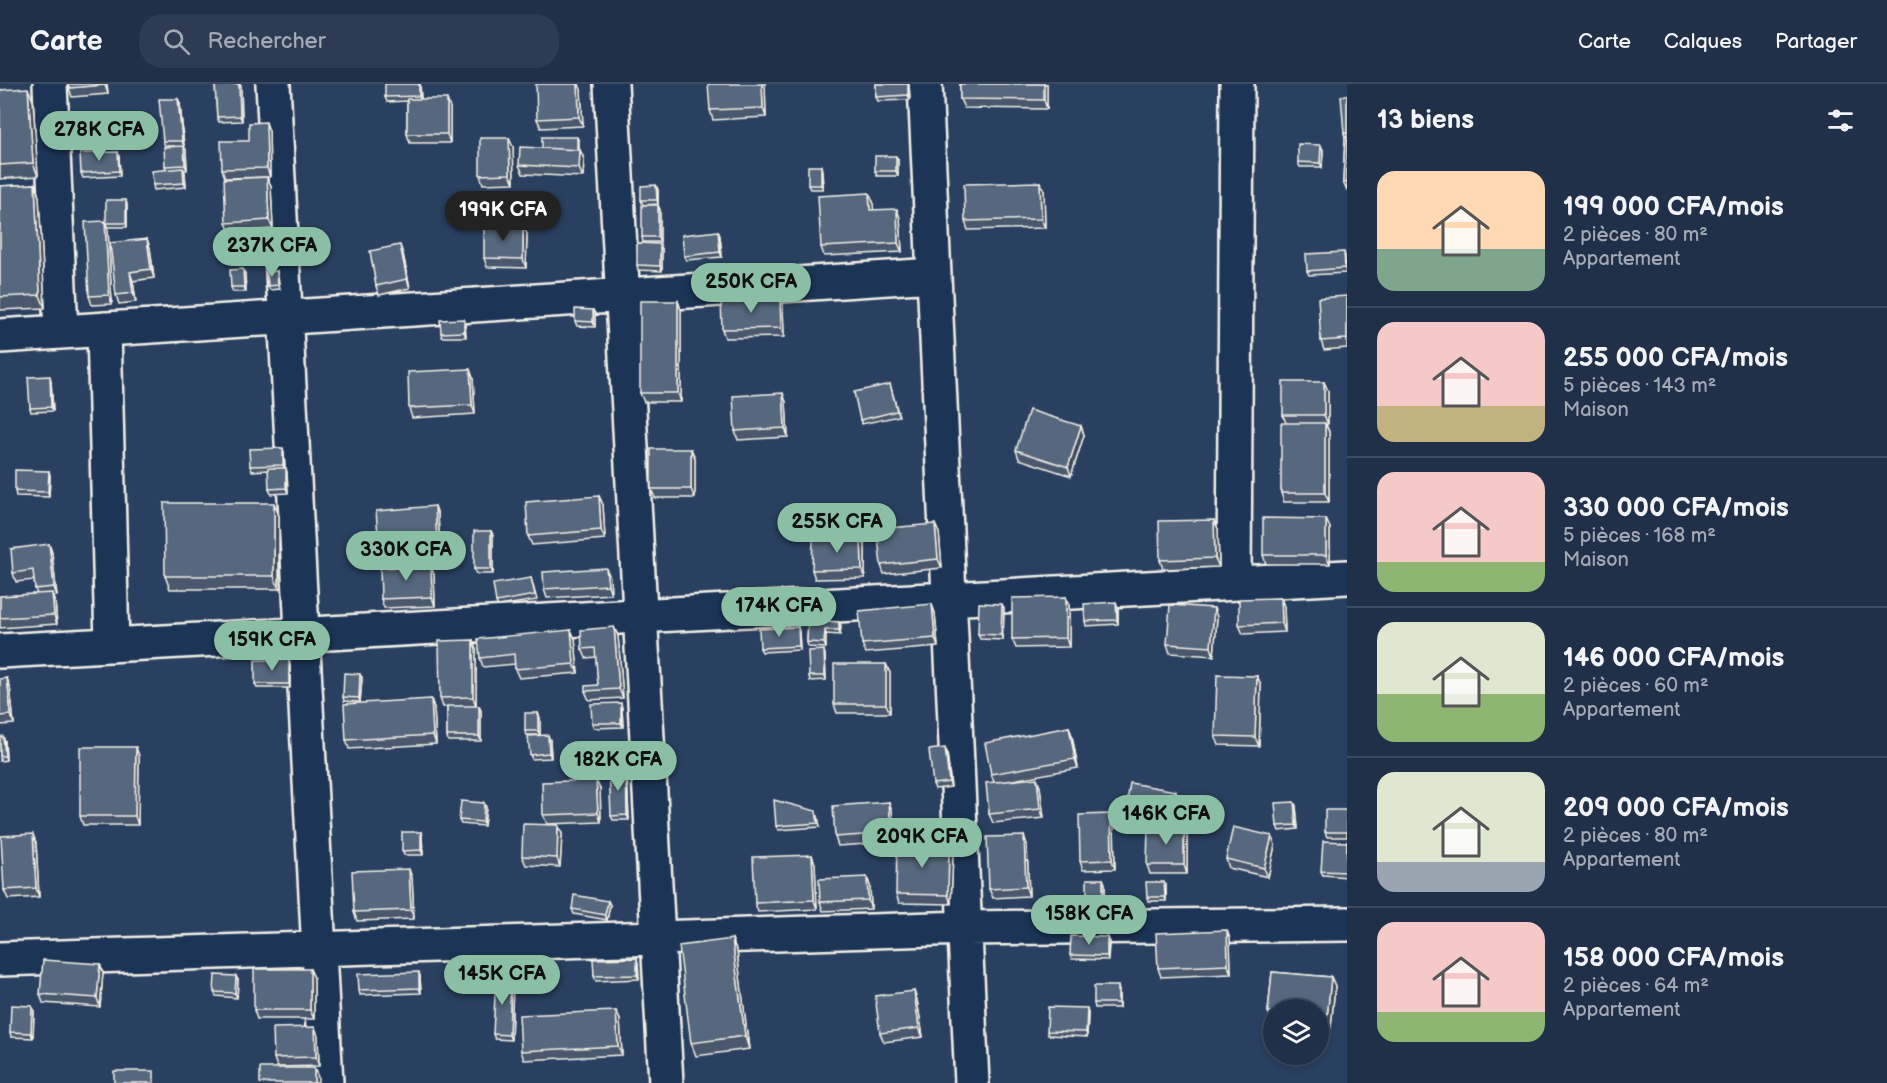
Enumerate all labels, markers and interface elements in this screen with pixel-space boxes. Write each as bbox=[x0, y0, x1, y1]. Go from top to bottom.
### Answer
search box bbox=[139, 14, 559, 68]
text: Carte bbox=[30, 25, 103, 58]
icon: search bbox=[160, 25, 193, 58]
text: Rechercher bbox=[208, 28, 326, 55]
text: Carte bbox=[1578, 29, 1631, 54]
text: Calques bbox=[1664, 29, 1742, 54]
text: Partager bbox=[1775, 29, 1857, 54]
icon: filters bbox=[1824, 104, 1857, 137]
text: 13 biens bbox=[1377, 105, 1474, 136]
pin: 278K CFA bbox=[37, 111, 161, 162]
text: 278K CFA bbox=[54, 118, 144, 142]
pin: 199K CFA bbox=[441, 191, 565, 242]
text: 199 000 CFA/mois bbox=[1563, 192, 1784, 223]
icon: home bbox=[1425, 195, 1497, 267]
text: 199K CFA bbox=[459, 198, 547, 222]
text: 2 pièces · 80 m² bbox=[1563, 223, 1708, 247]
pin: 237K CFA bbox=[210, 227, 334, 278]
text: 237K CFA bbox=[227, 234, 317, 258]
text: Appartement bbox=[1563, 247, 1680, 271]
pin: 250K CFA bbox=[689, 263, 813, 314]
text: 250K CFA bbox=[705, 270, 797, 294]
text: 255 000 CFA/mois bbox=[1563, 343, 1788, 374]
icon: home bbox=[1425, 346, 1497, 418]
text: 5 pièces · 143 m² bbox=[1563, 374, 1716, 398]
text: Maison bbox=[1563, 398, 1629, 422]
text: 330 000 CFA/mois bbox=[1563, 493, 1789, 524]
icon: home bbox=[1425, 496, 1497, 568]
pin: 255K CFA bbox=[775, 503, 899, 554]
text: 255K CFA bbox=[791, 510, 883, 534]
text: 5 pièces · 168 m² bbox=[1563, 524, 1716, 548]
pin: 330K CFA bbox=[344, 531, 468, 582]
text: 330K CFA bbox=[360, 538, 452, 562]
text: Maison bbox=[1563, 548, 1629, 572]
pin: 174K CFA bbox=[717, 587, 841, 638]
text: 174K CFA bbox=[735, 594, 823, 618]
pin: 159K CFA bbox=[210, 621, 334, 672]
text: 159K CFA bbox=[228, 628, 316, 652]
text: 146 000 CFA/mois bbox=[1563, 643, 1784, 674]
icon: home bbox=[1425, 646, 1497, 718]
text: 2 pièces · 60 m² bbox=[1563, 674, 1709, 698]
text: Appartement bbox=[1563, 698, 1680, 722]
pin: 182K CFA bbox=[556, 741, 680, 792]
text: 182K CFA bbox=[574, 748, 662, 772]
text: 209 000 CFA/mois bbox=[1563, 793, 1789, 824]
pin: 146K CFA bbox=[1104, 795, 1228, 846]
icon: home bbox=[1425, 796, 1497, 868]
text: 146K CFA bbox=[1122, 802, 1210, 826]
pin: 209K CFA bbox=[860, 818, 984, 869]
text: 2 pièces · 80 m² bbox=[1563, 824, 1708, 848]
text: 209K CFA bbox=[876, 825, 968, 849]
text: Appartement bbox=[1563, 848, 1680, 872]
pin: 158K CFA bbox=[1027, 895, 1151, 946]
text: 158K CFA bbox=[1045, 902, 1133, 926]
text: 158 000 CFA/mois bbox=[1563, 943, 1784, 974]
icon: home bbox=[1425, 946, 1497, 1018]
pin: 145K CFA bbox=[440, 955, 564, 1006]
text: 145K CFA bbox=[458, 962, 546, 986]
text: 2 pièces · 64 m² bbox=[1563, 974, 1709, 998]
text: Appartement bbox=[1563, 998, 1680, 1022]
map controls bbox=[1263, 999, 1329, 1065]
button: layers bbox=[1263, 999, 1329, 1065]

